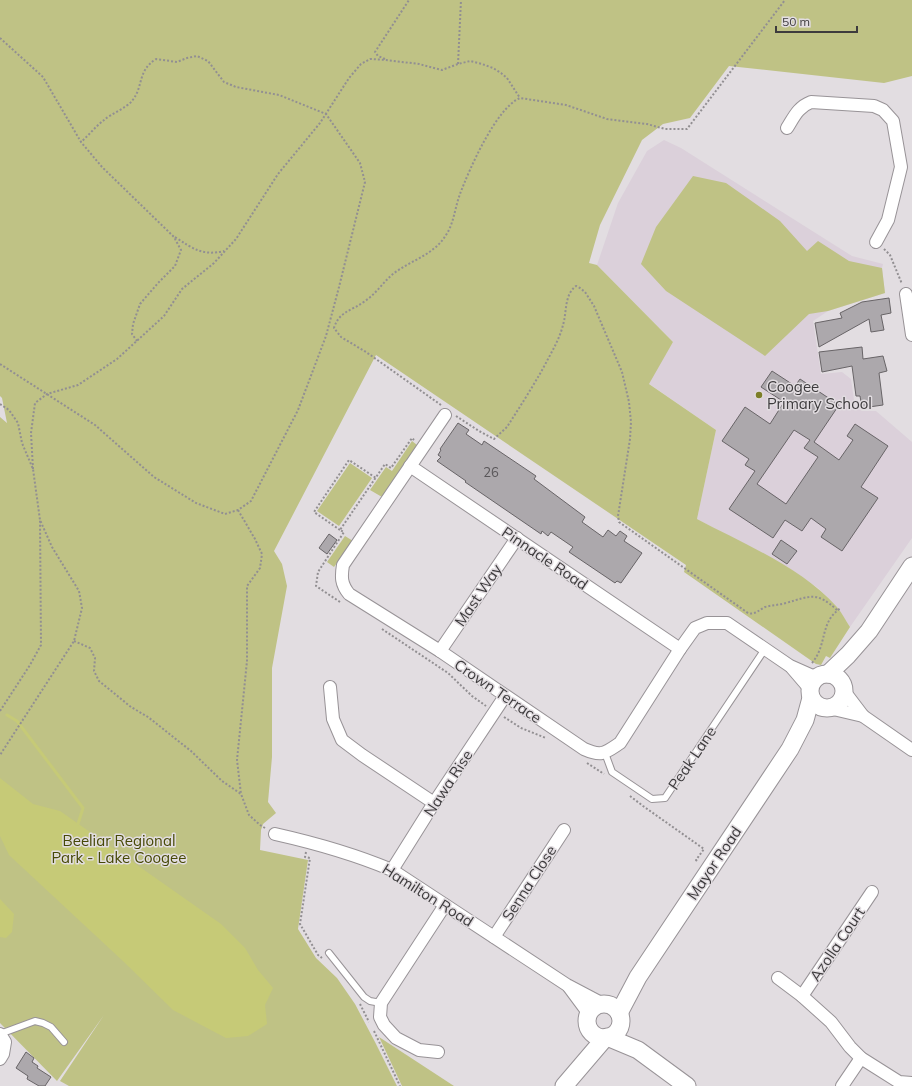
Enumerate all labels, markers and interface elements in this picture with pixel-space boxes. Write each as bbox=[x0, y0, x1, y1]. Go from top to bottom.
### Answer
scale bar bbox=[776, 8, 857, 34]
text: 50 m bbox=[782, 14, 810, 29]
place label: Coogee Primary School bbox=[767, 377, 872, 413]
marker: Coogee Primary School bbox=[754, 390, 764, 400]
house number: 26 bbox=[483, 464, 499, 480]
street label: Pinnacle Road bbox=[498, 522, 592, 594]
street label: Mast Way bbox=[450, 560, 506, 630]
street label: Crown Terrace bbox=[451, 655, 545, 727]
street label: Peak Lane bbox=[664, 723, 720, 793]
street label: Nawa Rise bbox=[419, 746, 477, 820]
street label: Mayor Road bbox=[683, 823, 745, 903]
park label: Beeliar Regional Park - Lake Coogee bbox=[52, 831, 186, 867]
street label: Senna Close bbox=[498, 842, 560, 924]
street label: Hamilton Road bbox=[379, 859, 477, 931]
street label: Azolla Court bbox=[805, 903, 869, 985]

